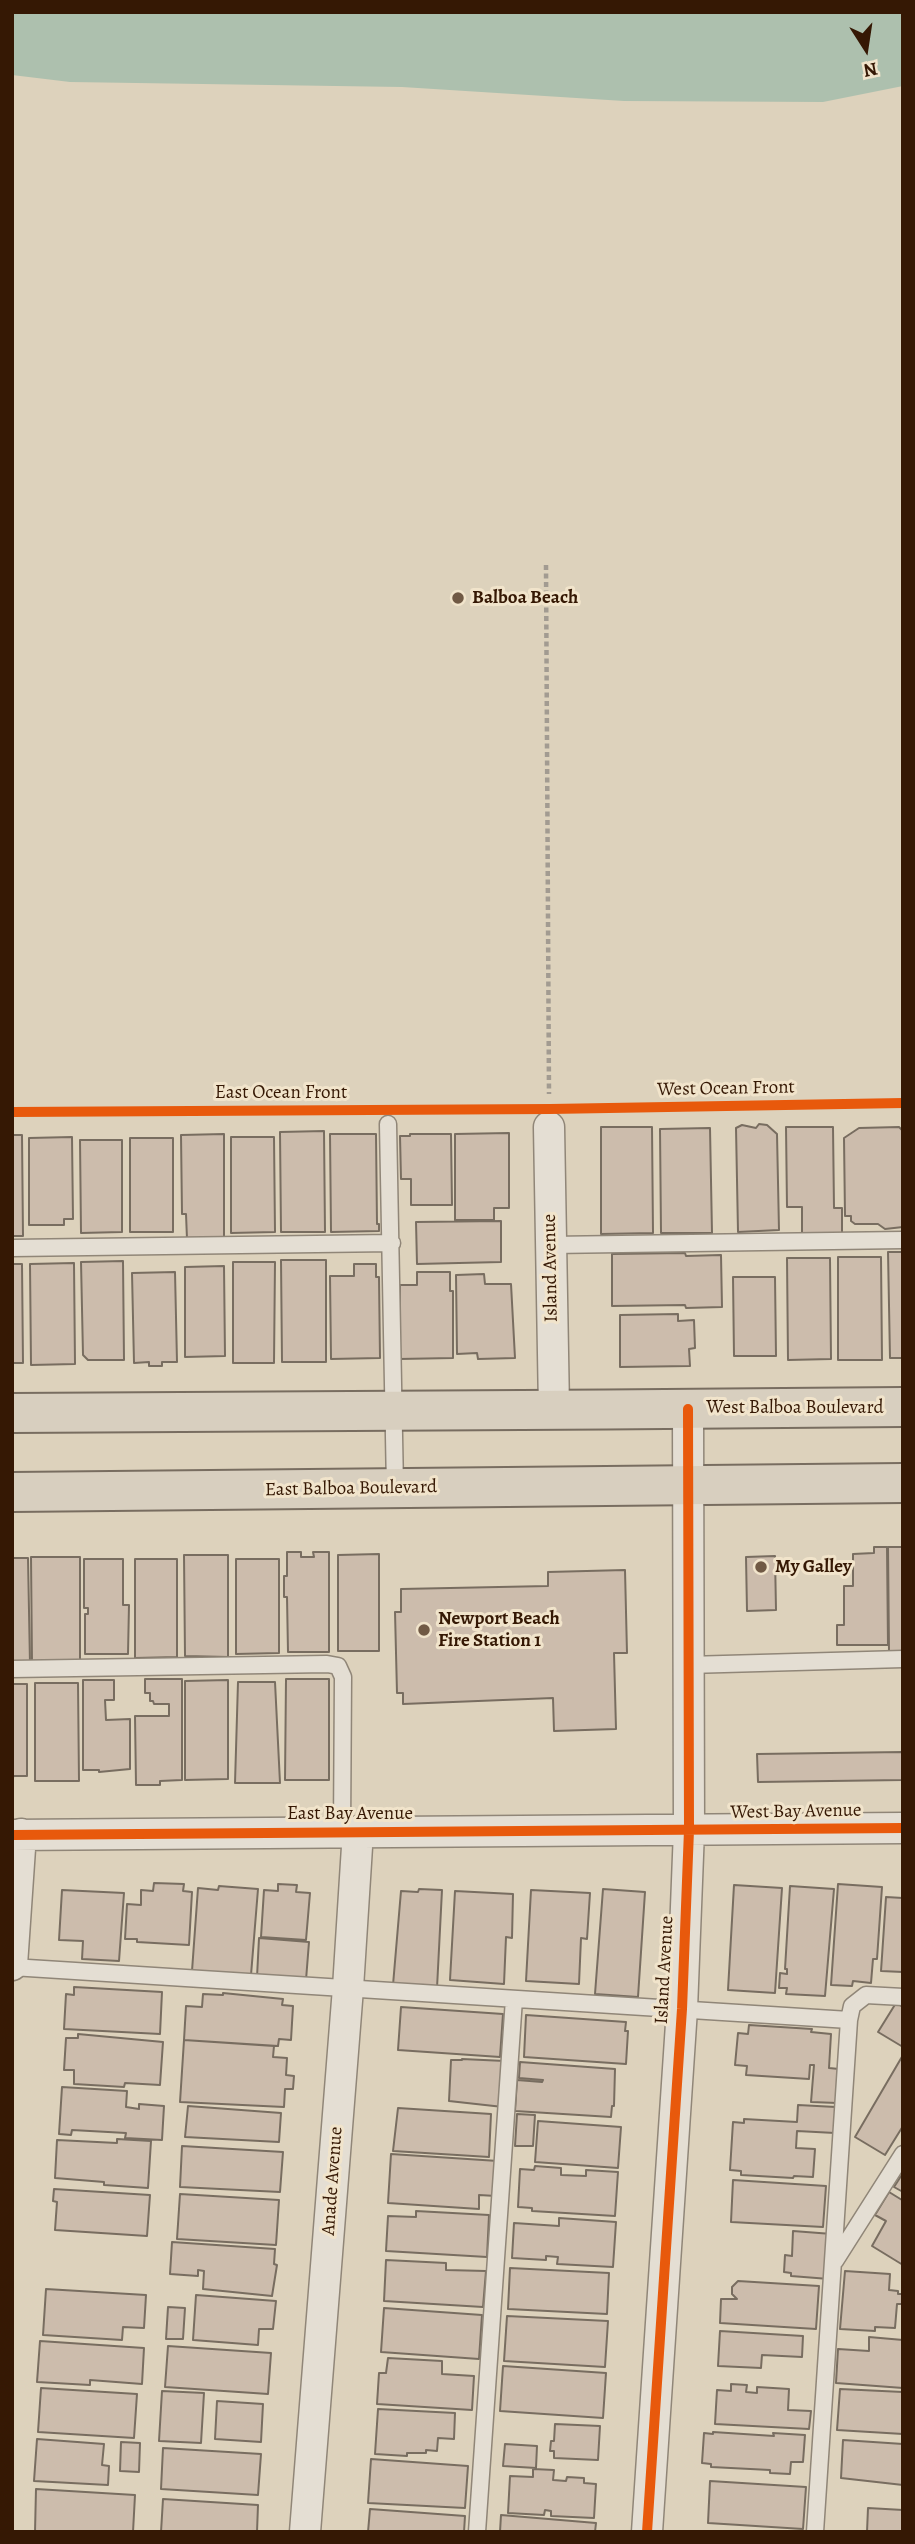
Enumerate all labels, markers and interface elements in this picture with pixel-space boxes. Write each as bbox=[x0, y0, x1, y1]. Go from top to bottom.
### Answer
north arrow bbox=[831, 14, 901, 84]
text: N bbox=[861, 55, 880, 84]
place label: Balboa Beach bbox=[472, 587, 578, 609]
marker: Balboa Beach bbox=[450, 590, 466, 606]
street label: West Ocean Front bbox=[657, 1076, 795, 1102]
street label: East Ocean Front bbox=[215, 1082, 347, 1104]
street label: Island Avenue bbox=[539, 1214, 563, 1322]
street label: West Balboa Boulevard bbox=[706, 1397, 884, 1419]
street label: East Balboa Boulevard bbox=[265, 1476, 437, 1502]
place label: My Galley bbox=[775, 1556, 852, 1578]
marker: My Galley bbox=[753, 1559, 769, 1575]
place label: Newport Beach Fire Station 1 bbox=[438, 1608, 560, 1652]
marker: Newport Beach Fire Station 1 bbox=[416, 1622, 432, 1638]
street label: West Bay Avenue bbox=[730, 1799, 862, 1825]
street label: East Bay Avenue bbox=[287, 1803, 413, 1825]
street label: Island Avenue bbox=[651, 1915, 679, 2025]
street label: Anade Avenue bbox=[318, 2126, 348, 2236]

